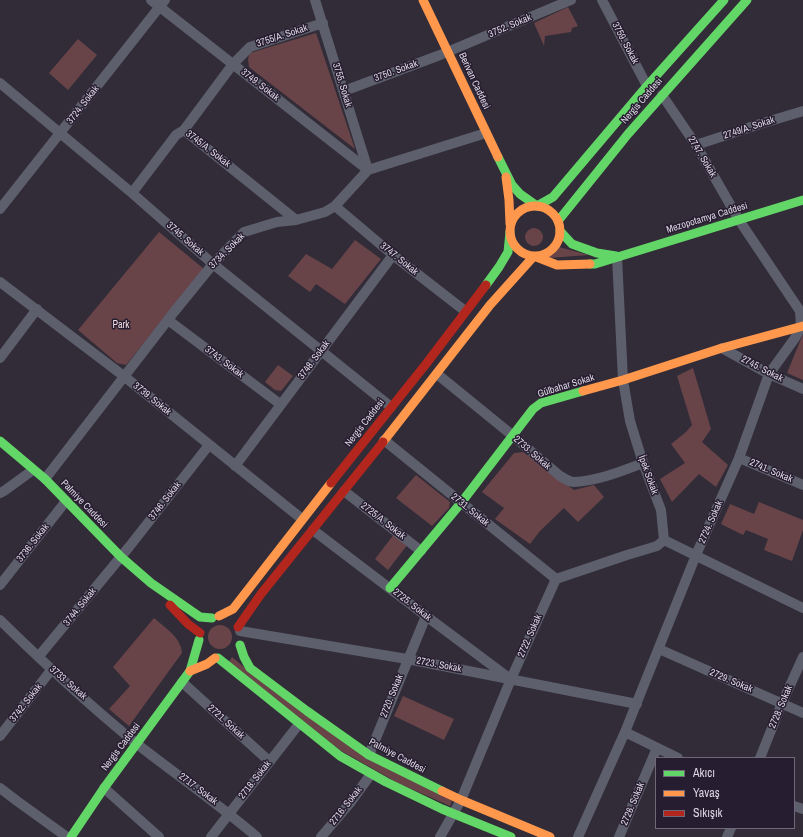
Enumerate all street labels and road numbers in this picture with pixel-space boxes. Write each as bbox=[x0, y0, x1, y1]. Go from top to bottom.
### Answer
street label: 3752. Sokak bbox=[487, 12, 533, 40]
street label: 3759. Sokak bbox=[609, 20, 641, 66]
street label: 3755/A. Sokak bbox=[255, 22, 309, 50]
street label: Berivan Caddesi bbox=[456, 51, 492, 111]
street label: 3750. Sokak bbox=[373, 58, 419, 84]
street label: 3755. Sokak bbox=[330, 61, 354, 109]
street label: 3749. Sokak bbox=[238, 66, 282, 104]
street label: Nergis Caddesi bbox=[619, 76, 665, 126]
street label: 3724. Sokak bbox=[64, 83, 102, 127]
street label: 2749/A. Sokak bbox=[722, 114, 776, 142]
street label: 3745/A. Sokak bbox=[183, 128, 233, 170]
street label: 2747. Sokak bbox=[685, 134, 719, 180]
street label: Mezopotamya Caddesi bbox=[665, 200, 749, 236]
street label: 3745. Sokak bbox=[164, 220, 206, 258]
street label: 3734. Sokak bbox=[207, 231, 247, 271]
street label: 3747. Sokak bbox=[378, 240, 420, 278]
street label: 3748. Sokak bbox=[295, 338, 333, 382]
street label: 3743. Sokak bbox=[202, 343, 246, 381]
street label: 2745. Sokak bbox=[739, 353, 785, 385]
street label: Gülbahar Sokak bbox=[536, 372, 596, 400]
street label: 3739. Sokak bbox=[131, 380, 173, 418]
street label: Nergis Caddesi bbox=[343, 397, 387, 449]
street label: 2733. Sokak bbox=[511, 434, 553, 472]
street label: İpek Sokak bbox=[635, 454, 661, 496]
street label: 2741. Sokak bbox=[748, 457, 794, 485]
street label: Palmiye Caddesi bbox=[58, 477, 110, 531]
street label: 3746. Sokak bbox=[146, 479, 184, 523]
street label: 2731. Sokak bbox=[449, 491, 491, 529]
street label: 2724. Sokak bbox=[696, 499, 726, 545]
street label: 2725/A. Sokak bbox=[358, 500, 408, 542]
street label: 3736. Sokak bbox=[14, 521, 52, 565]
street label: 3744. Sokak bbox=[61, 586, 99, 628]
street label: 2725. Sokak bbox=[390, 586, 434, 624]
street label: 2722. Sokak bbox=[515, 613, 545, 659]
street label: 2723. Sokak bbox=[415, 655, 463, 675]
street label: 3733. Sokak bbox=[47, 664, 89, 702]
street label: 2729. Sokak bbox=[708, 667, 754, 695]
street label: 2720. Sokak bbox=[378, 673, 406, 719]
street label: 3742. Sokak bbox=[7, 681, 45, 725]
street label: 2728. Sokak bbox=[767, 684, 795, 730]
street label: 2721. Sokak bbox=[205, 702, 247, 742]
street label: Nergis Caddesi bbox=[99, 721, 143, 773]
street label: Palmiye Caddesi bbox=[367, 736, 427, 776]
street label: 2718. Sokak bbox=[236, 758, 274, 802]
street label: 2717. Sokak bbox=[176, 770, 220, 808]
street label: 2726. Sokak bbox=[619, 781, 647, 827]
street label: 2716. Sokak bbox=[327, 784, 365, 828]

